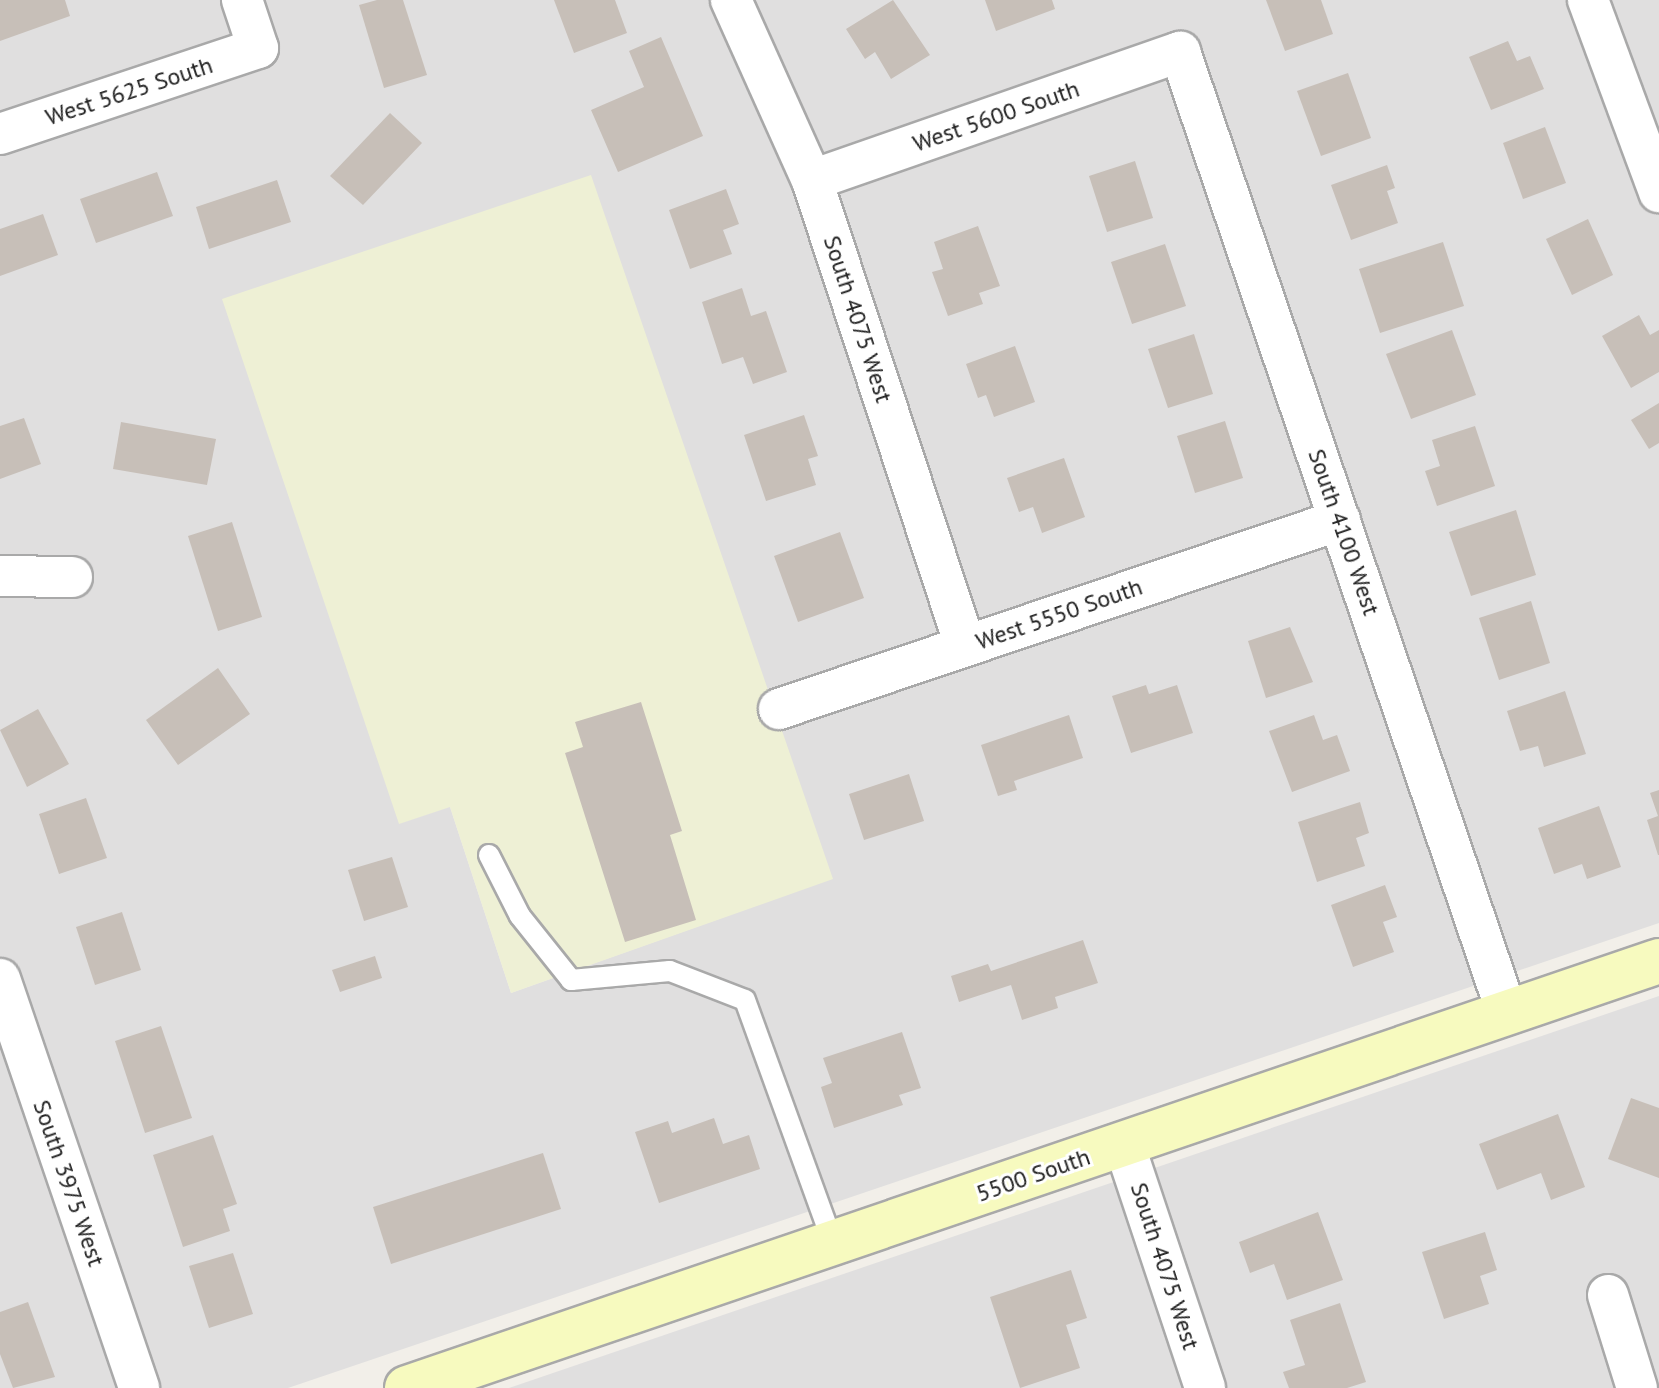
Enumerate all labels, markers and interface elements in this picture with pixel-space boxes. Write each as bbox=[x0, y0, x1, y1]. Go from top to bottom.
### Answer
street label: West 5625 South bbox=[42, 50, 216, 132]
street label: West 5600 South bbox=[909, 74, 1083, 158]
street label: South 4075 West bbox=[817, 232, 899, 406]
street label: South 4100 West bbox=[1302, 445, 1386, 619]
street label: West 5550 South bbox=[972, 572, 1146, 656]
street label: South 3975 West bbox=[27, 1096, 111, 1270]
street label: 5500 South bbox=[972, 1142, 1094, 1208]
street label: South 4075 West bbox=[1124, 1179, 1206, 1353]

